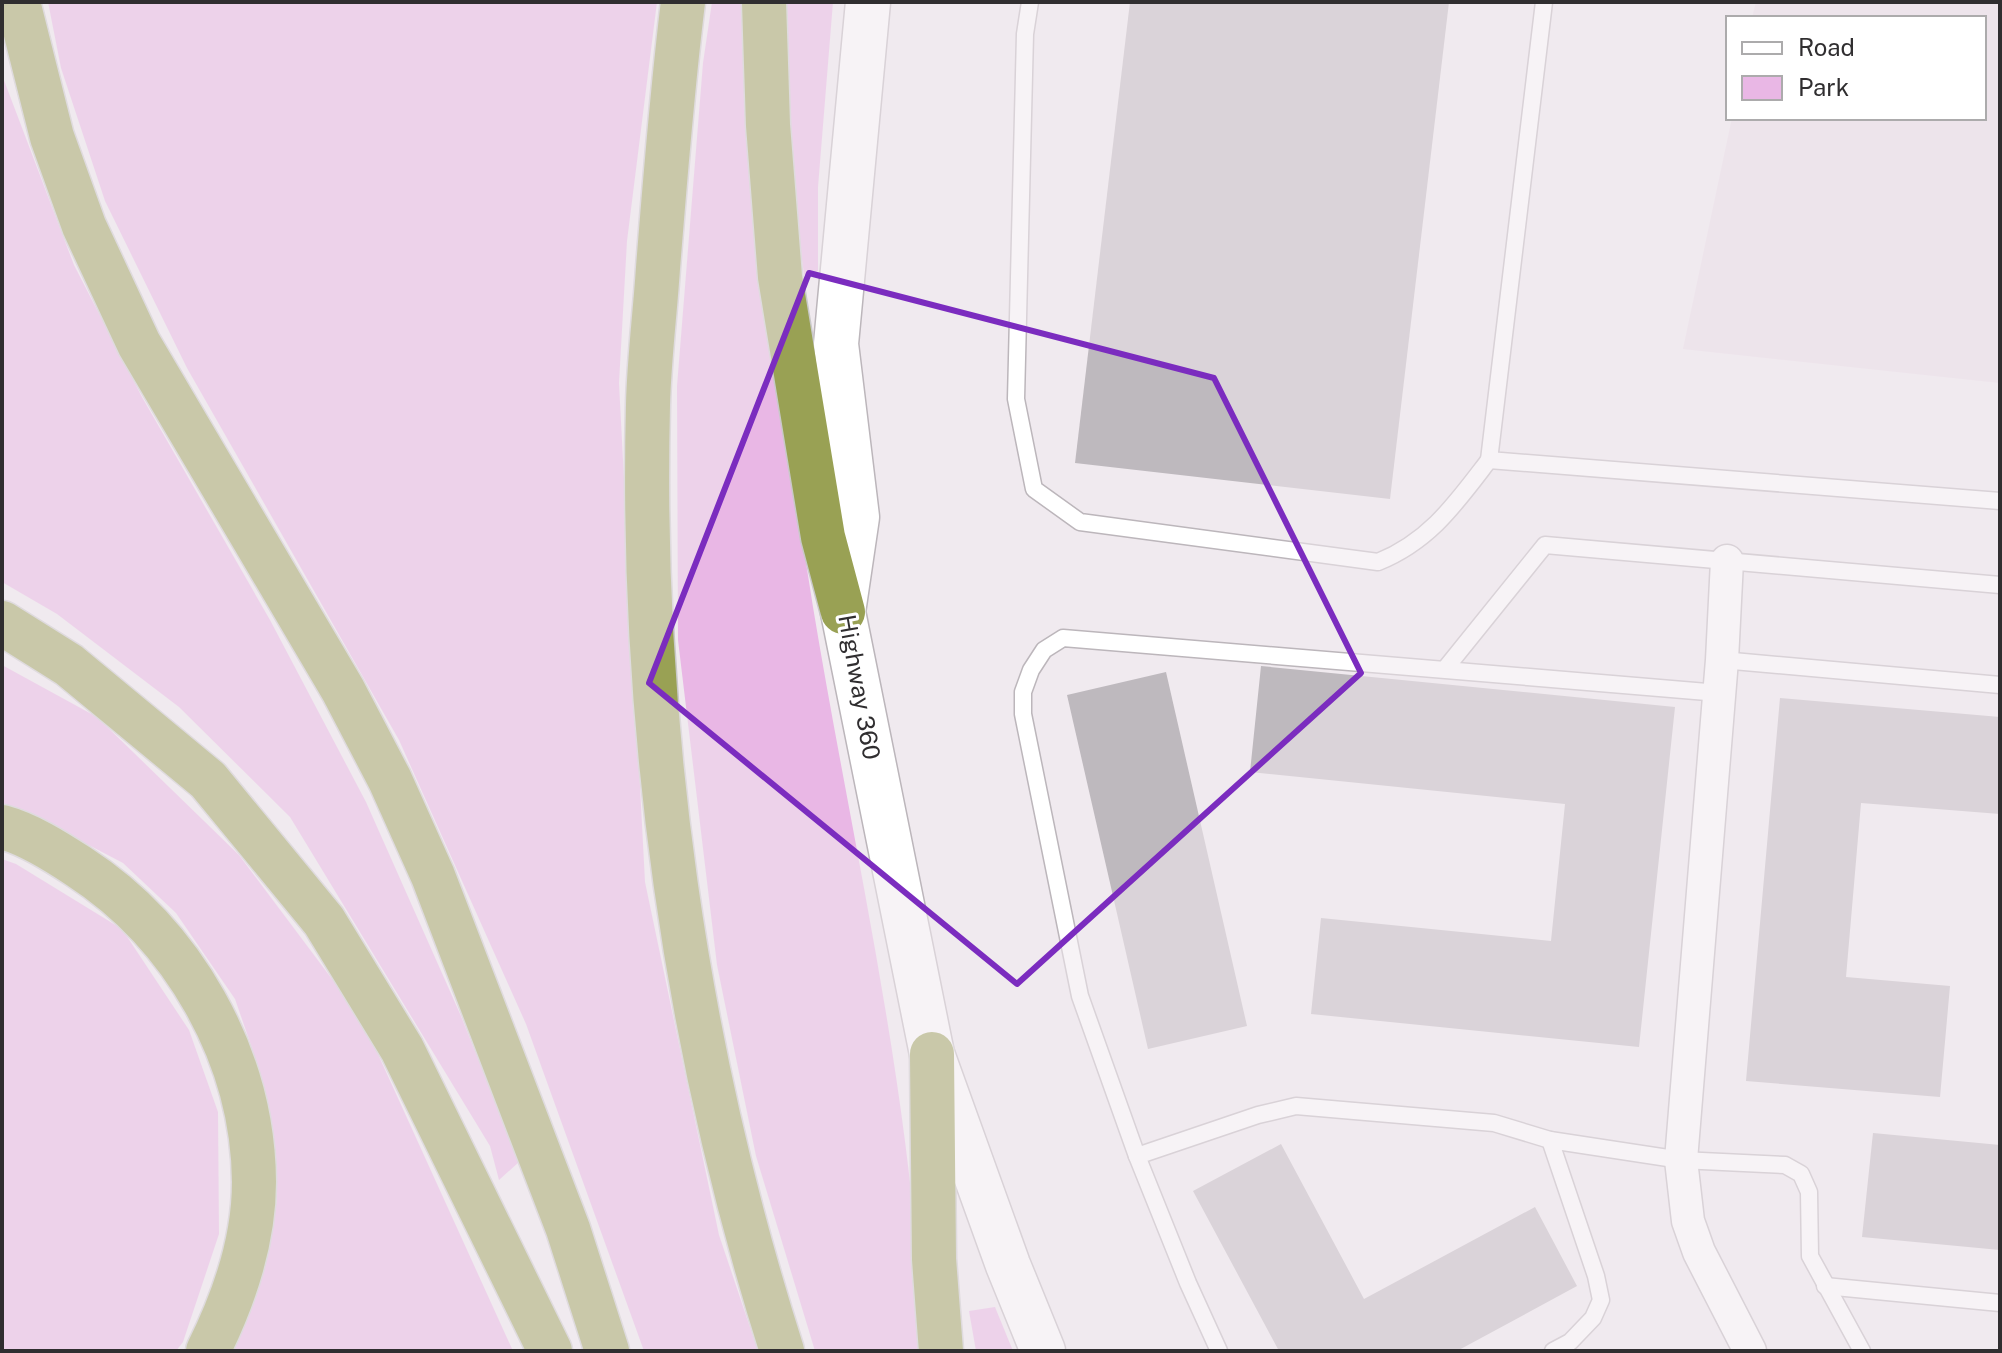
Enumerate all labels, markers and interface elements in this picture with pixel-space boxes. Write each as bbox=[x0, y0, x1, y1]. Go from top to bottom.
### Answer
legend bbox=[1726, 16, 1986, 120]
text: Road bbox=[1798, 33, 1855, 61]
text: Park bbox=[1798, 73, 1849, 101]
street label: Highway 360 bbox=[833, 612, 887, 762]

